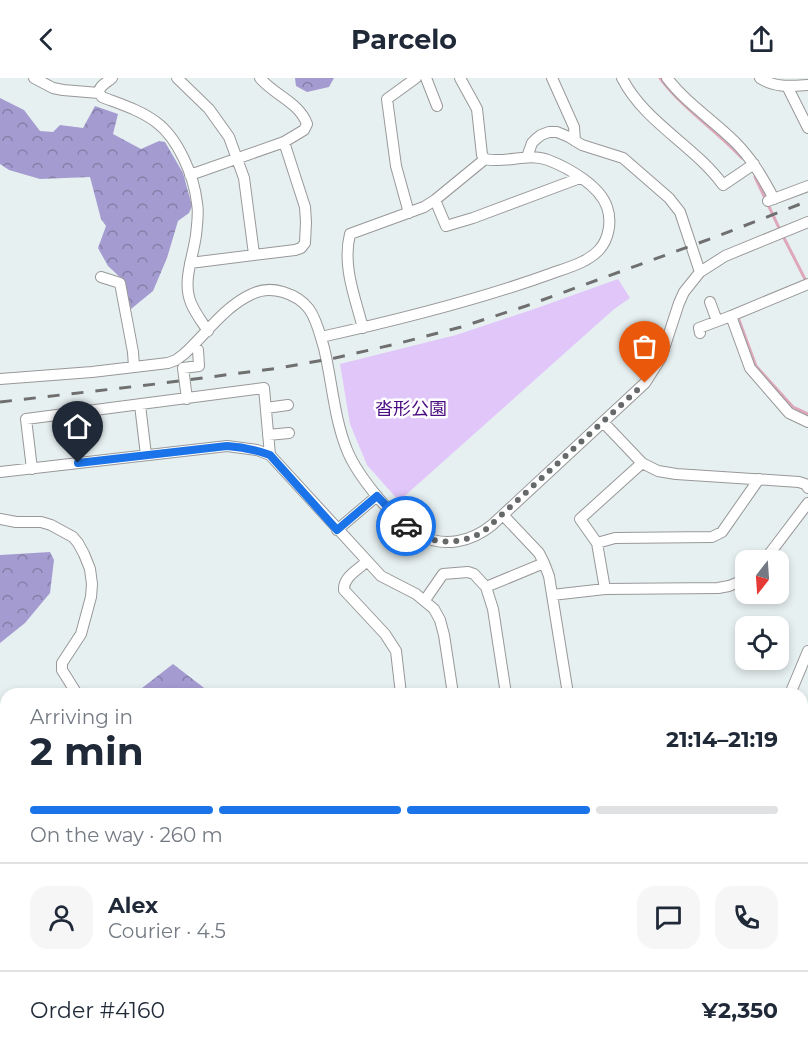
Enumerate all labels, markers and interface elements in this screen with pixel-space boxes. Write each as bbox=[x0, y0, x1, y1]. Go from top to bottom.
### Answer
icon: back bbox=[30, 23, 63, 56]
text: Parcelo bbox=[351, 23, 457, 56]
icon: share bbox=[745, 23, 778, 56]
pin bbox=[619, 321, 670, 383]
icon: bag bbox=[628, 330, 661, 363]
park label: 沓形公園 bbox=[375, 398, 447, 420]
pin bbox=[52, 401, 103, 463]
icon: home bbox=[61, 410, 94, 443]
courier bbox=[376, 496, 436, 556]
icon: car bbox=[390, 510, 423, 543]
north arrow bbox=[735, 550, 789, 604]
map controls bbox=[735, 550, 789, 670]
button: locate bbox=[735, 616, 789, 670]
text: Arriving in bbox=[30, 705, 133, 729]
text: 21:14–21:19 bbox=[666, 726, 778, 753]
text: 2 min bbox=[30, 727, 144, 775]
text: On the way · 260 m bbox=[30, 823, 223, 847]
button: person bbox=[30, 886, 93, 949]
button: chat bbox=[637, 886, 700, 949]
button: phone bbox=[715, 886, 778, 949]
text: Alex bbox=[108, 892, 158, 919]
text: Courier · 4.5 bbox=[108, 919, 226, 943]
text: Order #4160 bbox=[30, 997, 165, 1024]
text: ¥2,350 bbox=[702, 997, 778, 1024]

